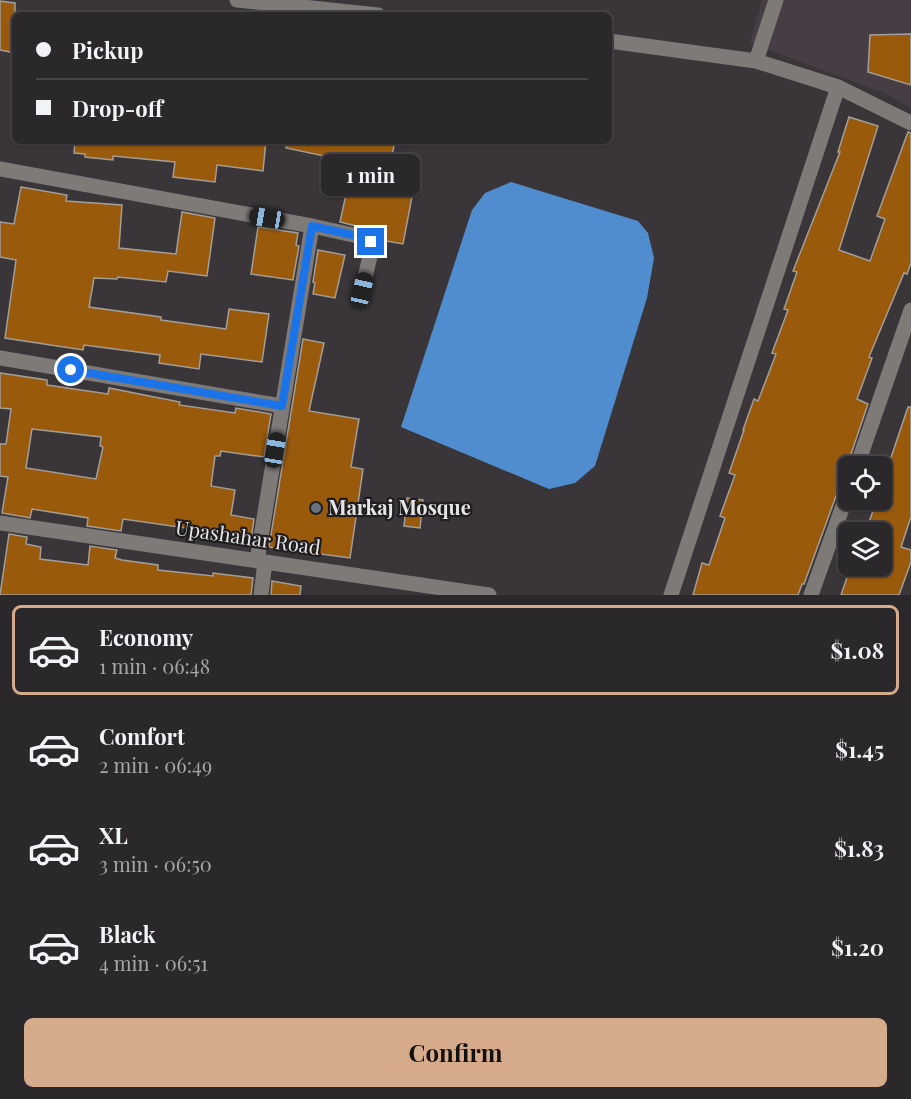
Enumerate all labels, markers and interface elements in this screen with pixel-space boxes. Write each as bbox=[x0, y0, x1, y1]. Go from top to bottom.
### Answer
text: Pickup bbox=[72, 35, 143, 65]
text: Drop-off bbox=[72, 93, 163, 123]
callout: 1 min bbox=[322, 155, 421, 197]
text: 1 min bbox=[346, 161, 395, 188]
car bbox=[248, 206, 286, 230]
route end bbox=[357, 228, 384, 255]
car bbox=[349, 270, 375, 310]
route start bbox=[57, 356, 84, 383]
car bbox=[263, 431, 287, 469]
map controls bbox=[838, 456, 892, 576]
button: locate bbox=[838, 456, 892, 510]
place label: Markaj Mosque bbox=[328, 493, 471, 520]
marker: Markaj Mosque bbox=[309, 501, 323, 515]
street label: Upashahar Road bbox=[174, 513, 323, 560]
button: layers bbox=[838, 522, 892, 576]
text: Economy bbox=[99, 622, 193, 652]
icon: car bbox=[27, 623, 81, 677]
text: $1.08 bbox=[830, 635, 884, 665]
text: 1 min · 06:48 bbox=[99, 652, 210, 679]
text: Comfort bbox=[99, 721, 185, 751]
icon: car bbox=[27, 722, 81, 776]
text: $1.45 bbox=[835, 734, 884, 764]
text: 2 min · 06:49 bbox=[99, 751, 212, 778]
text: XL bbox=[99, 820, 128, 850]
icon: car bbox=[27, 821, 81, 875]
text: $1.83 bbox=[834, 833, 884, 863]
text: 3 min · 06:50 bbox=[99, 850, 212, 877]
text: Black bbox=[99, 919, 156, 949]
icon: car bbox=[27, 920, 81, 974]
text: $1.20 bbox=[831, 932, 884, 962]
text: 4 min · 06:51 bbox=[99, 949, 208, 976]
button: Confirm bbox=[24, 1018, 887, 1087]

